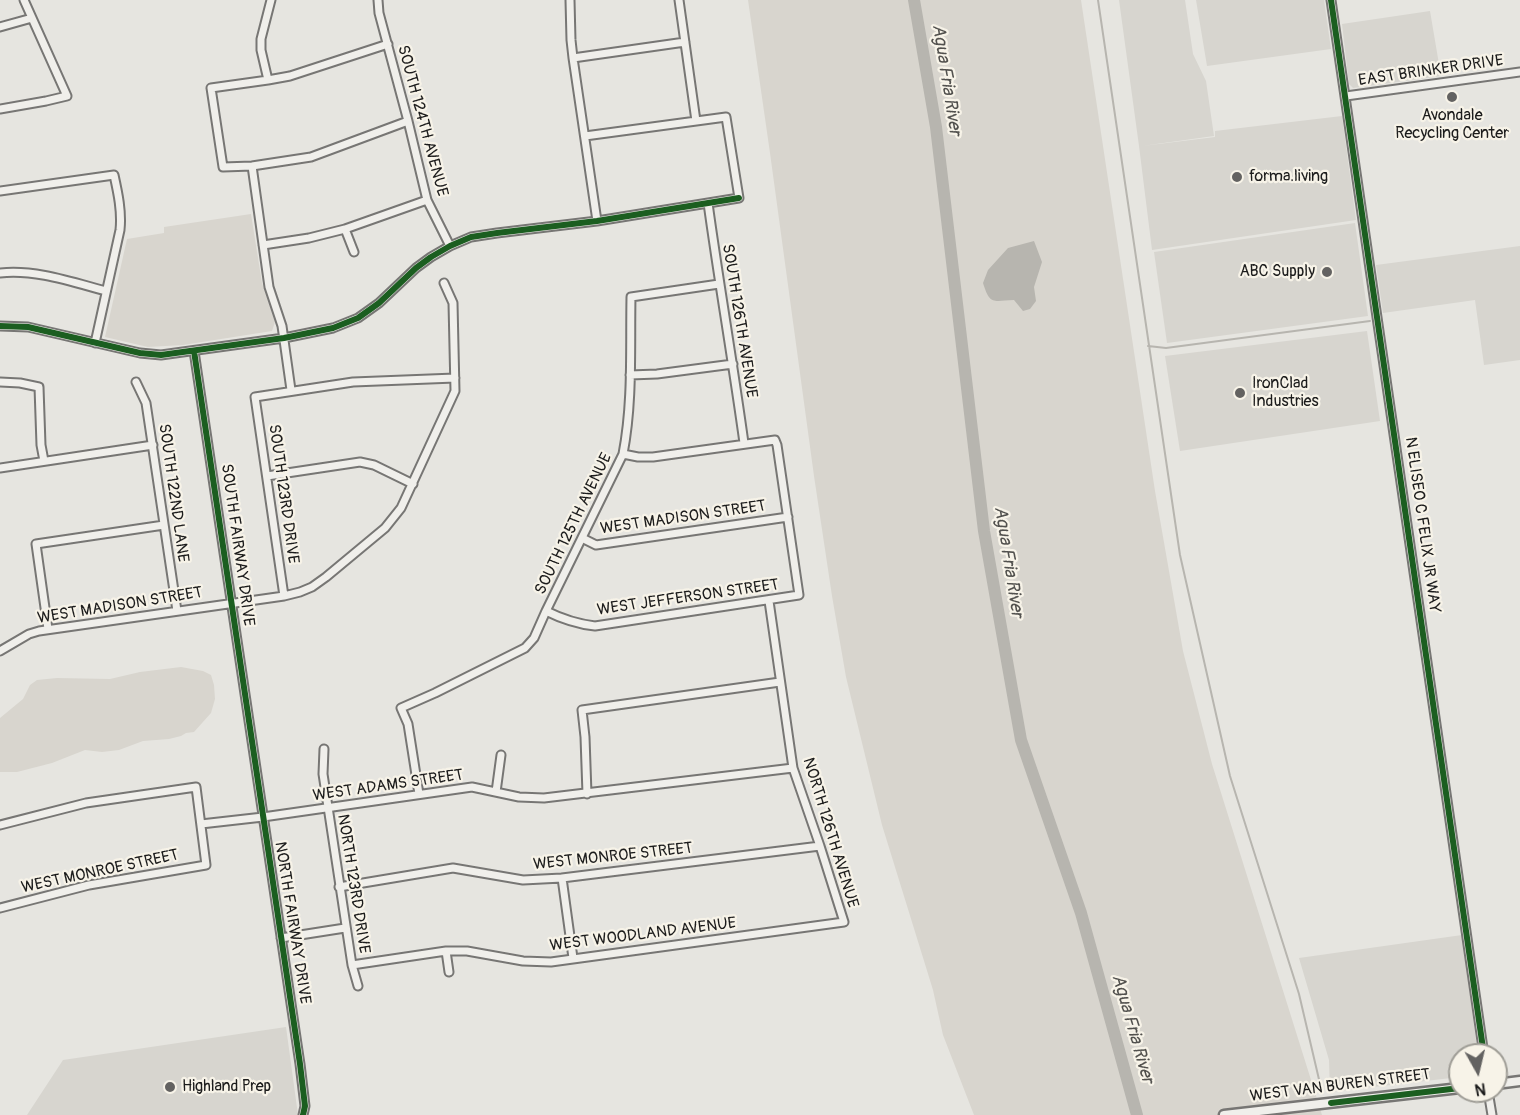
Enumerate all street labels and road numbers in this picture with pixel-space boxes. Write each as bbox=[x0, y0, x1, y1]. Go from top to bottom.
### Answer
street label: SOUTH 124TH AVENUE bbox=[393, 43, 451, 199]
street label: EAST BRINKER DRIVE bbox=[1357, 51, 1505, 91]
street label: SOUTH 126TH AVENUE bbox=[717, 243, 761, 399]
street label: SOUTH 122ND LANE bbox=[154, 423, 192, 563]
street label: SOUTH 123RD DRIVE bbox=[264, 423, 302, 565]
street label: N ELISEO C FELIX JR WAY bbox=[1400, 436, 1444, 614]
street label: SOUTH 125TH AVENUE bbox=[531, 450, 617, 598]
street label: SOUTH FAIRWAY DRIVE bbox=[216, 463, 258, 627]
street label: WEST MADISON STREET bbox=[599, 497, 767, 539]
street label: WEST JEFFERSON STREET bbox=[596, 576, 780, 620]
street label: WEST MADISON STREET bbox=[36, 583, 204, 629]
street label: NORTH 126TH AVENUE bbox=[798, 756, 862, 910]
street label: WEST ADAMS STREET bbox=[312, 766, 464, 806]
street label: NORTH 123RD DRIVE bbox=[333, 813, 373, 955]
street label: WEST MONROE STREET bbox=[532, 839, 694, 875]
street label: NORTH FAIRWAY DRIVE bbox=[270, 840, 314, 1006]
street label: WEST MONROE STREET bbox=[20, 846, 180, 898]
street label: WEST WOODLAND AVENUE bbox=[549, 914, 737, 956]
street label: WEST VAN BUREN STREET bbox=[1249, 1065, 1431, 1107]

